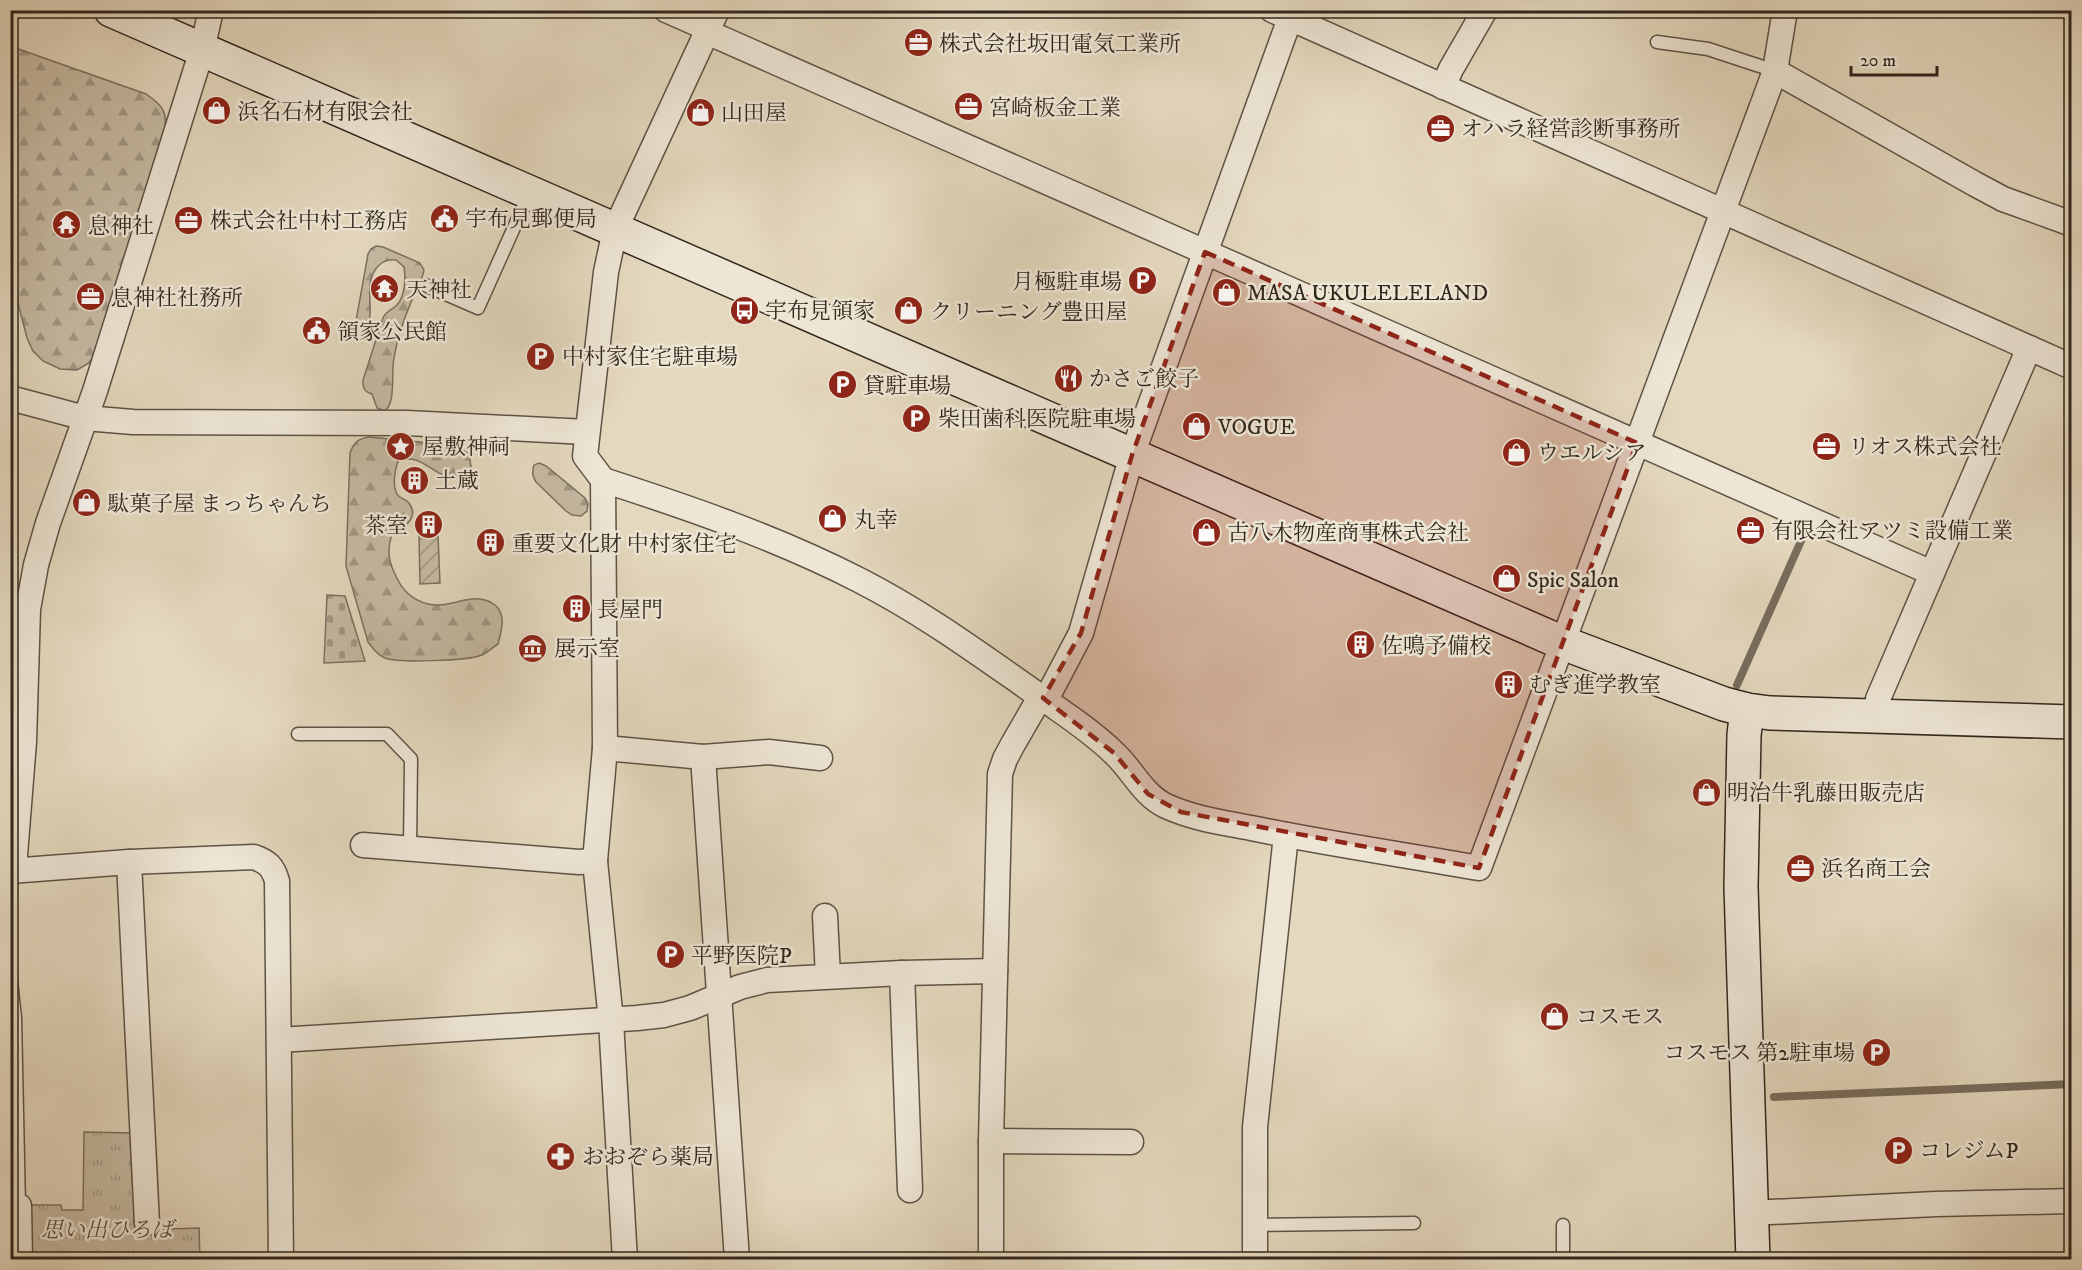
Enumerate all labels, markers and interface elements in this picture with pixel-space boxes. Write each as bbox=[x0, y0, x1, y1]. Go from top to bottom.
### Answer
office icon: 株式会社坂田電気工業所 bbox=[902, 27, 934, 59]
place label: 株式会社坂田電気工業所 bbox=[939, 31, 1181, 58]
scale bar bbox=[1851, 39, 1936, 77]
text: 20 m bbox=[1860, 50, 1896, 72]
office icon: 宮崎板金工業 bbox=[952, 91, 984, 123]
shop icon: 浜名石材有限会社 bbox=[200, 95, 232, 127]
place label: 宮崎板金工業 bbox=[989, 95, 1121, 122]
shop icon: 山田屋 bbox=[684, 96, 716, 128]
place label: 浜名石材有限会社 bbox=[237, 99, 413, 126]
place label: 山田屋 bbox=[721, 100, 787, 127]
office icon: オハラ経営診断事務所 bbox=[1424, 112, 1456, 144]
place label: オハラ経営診断事務所 bbox=[1461, 116, 1681, 143]
public building icon: 宇布見郵便局 bbox=[428, 202, 460, 234]
office icon: 株式会社中村工務店 bbox=[173, 204, 205, 236]
place label: 宇布見郵便局 bbox=[465, 206, 597, 233]
place label: 株式会社中村工務店 bbox=[210, 208, 408, 235]
temple icon: 息神社 bbox=[51, 209, 83, 241]
place label: 息神社 bbox=[88, 213, 154, 240]
parking icon: 月極駐車場 bbox=[1127, 265, 1159, 297]
place label: 月極駐車場 bbox=[1012, 269, 1122, 296]
temple icon: 天神社 bbox=[369, 273, 401, 305]
shop icon: MASA UKULELELAND bbox=[1210, 276, 1242, 308]
place label: 天神社 bbox=[406, 277, 472, 304]
place label: MASA UKULELELAND bbox=[1247, 280, 1488, 307]
office icon: 息神社社務所 bbox=[74, 281, 106, 313]
place label: 息神社社務所 bbox=[111, 285, 243, 312]
bus stop icon: 宇布見領家 bbox=[728, 294, 760, 326]
shop icon: クリーニング豊田屋 bbox=[893, 295, 925, 327]
place label: 宇布見領家 bbox=[765, 298, 875, 325]
place label: クリーニング豊田屋 bbox=[930, 299, 1128, 326]
public building icon: 領家公民館 bbox=[300, 315, 332, 347]
place label: 領家公民館 bbox=[337, 319, 447, 346]
parking icon: 中村家住宅駐車場 bbox=[525, 340, 557, 372]
place label: 中村家住宅駐車場 bbox=[562, 344, 738, 371]
restaurant icon: かさご餃子 bbox=[1052, 362, 1084, 394]
place label: かさご餃子 bbox=[1089, 366, 1199, 393]
parking icon: 貸駐車場 bbox=[826, 369, 858, 401]
place label: 貸駐車場 bbox=[863, 373, 951, 400]
parking icon: 柴田歯科医院駐車場 bbox=[901, 402, 933, 434]
place label: 柴田歯科医院駐車場 bbox=[938, 406, 1136, 433]
shop icon: VOGUE bbox=[1181, 410, 1213, 442]
place label: VOGUE bbox=[1217, 414, 1295, 441]
place icon: 屋敷神祠 bbox=[385, 430, 417, 462]
office icon: リオス株式会社 bbox=[1811, 430, 1843, 462]
place label: 屋敷神祠 bbox=[422, 434, 510, 461]
place label: リオス株式会社 bbox=[1848, 434, 2002, 461]
shop icon: ウエルシア bbox=[1500, 436, 1532, 468]
place label: ウエルシア bbox=[1537, 440, 1646, 467]
building icon: 土蔵 bbox=[398, 464, 430, 496]
place label: 土蔵 bbox=[435, 468, 479, 495]
shop icon: 駄菓子屋 まっちゃんち bbox=[70, 487, 102, 519]
place label: 駄菓子屋 まっちゃんち bbox=[107, 491, 332, 518]
shop icon: 丸幸 bbox=[817, 503, 849, 535]
place label: 丸幸 bbox=[854, 507, 898, 534]
building icon: 茶室 bbox=[413, 509, 445, 541]
place label: 茶室 bbox=[364, 513, 408, 540]
office icon: 有限会社アツミ設備工業 bbox=[1734, 514, 1766, 546]
shop icon: 古八木物産商事株式会社 bbox=[1190, 516, 1222, 548]
place label: 有限会社アツミ設備工業 bbox=[1771, 518, 2013, 545]
place label: 古八木物産商事株式会社 bbox=[1227, 520, 1469, 547]
building icon: 重要文化財 中村家住宅 bbox=[475, 527, 507, 559]
place label: 重要文化財 中村家住宅 bbox=[512, 531, 737, 558]
shop icon: Spic Salon bbox=[1490, 563, 1522, 595]
place label: Spic Salon bbox=[1527, 567, 1620, 594]
building icon: 長屋門 bbox=[560, 593, 592, 625]
place label: 長屋門 bbox=[597, 597, 663, 624]
building icon: 佐鳴予備校 bbox=[1344, 629, 1376, 661]
museum icon: 展示室 bbox=[517, 632, 549, 664]
place label: 佐鳴予備校 bbox=[1381, 633, 1491, 660]
place label: 展示室 bbox=[554, 636, 620, 663]
building icon: むぎ進学教室 bbox=[1492, 668, 1524, 700]
place label: むぎ進学教室 bbox=[1529, 672, 1661, 699]
shop icon: 明治牛乳藤田販売店 bbox=[1690, 776, 1722, 808]
place label: 明治牛乳藤田販売店 bbox=[1727, 780, 1925, 807]
office icon: 浜名商工会 bbox=[1784, 852, 1816, 884]
place label: 浜名商工会 bbox=[1821, 856, 1931, 883]
parking icon: 平野医院P bbox=[654, 939, 686, 971]
place label: 平野医院P bbox=[691, 943, 792, 970]
shop icon: コスモス bbox=[1539, 1000, 1571, 1032]
place label: コスモス bbox=[1576, 1004, 1664, 1031]
parking icon: コスモス 第2駐車場 bbox=[1860, 1036, 1892, 1068]
place label: コスモス 第2駐車場 bbox=[1663, 1040, 1855, 1067]
parking icon: コレジムP bbox=[1882, 1134, 1914, 1166]
place label: コレジムP bbox=[1919, 1138, 2019, 1165]
pharmacy icon: おおぞら薬局 bbox=[545, 1140, 577, 1172]
place label: おおぞら薬局 bbox=[582, 1144, 714, 1171]
park label: 思い出ひろば bbox=[41, 1217, 177, 1244]

